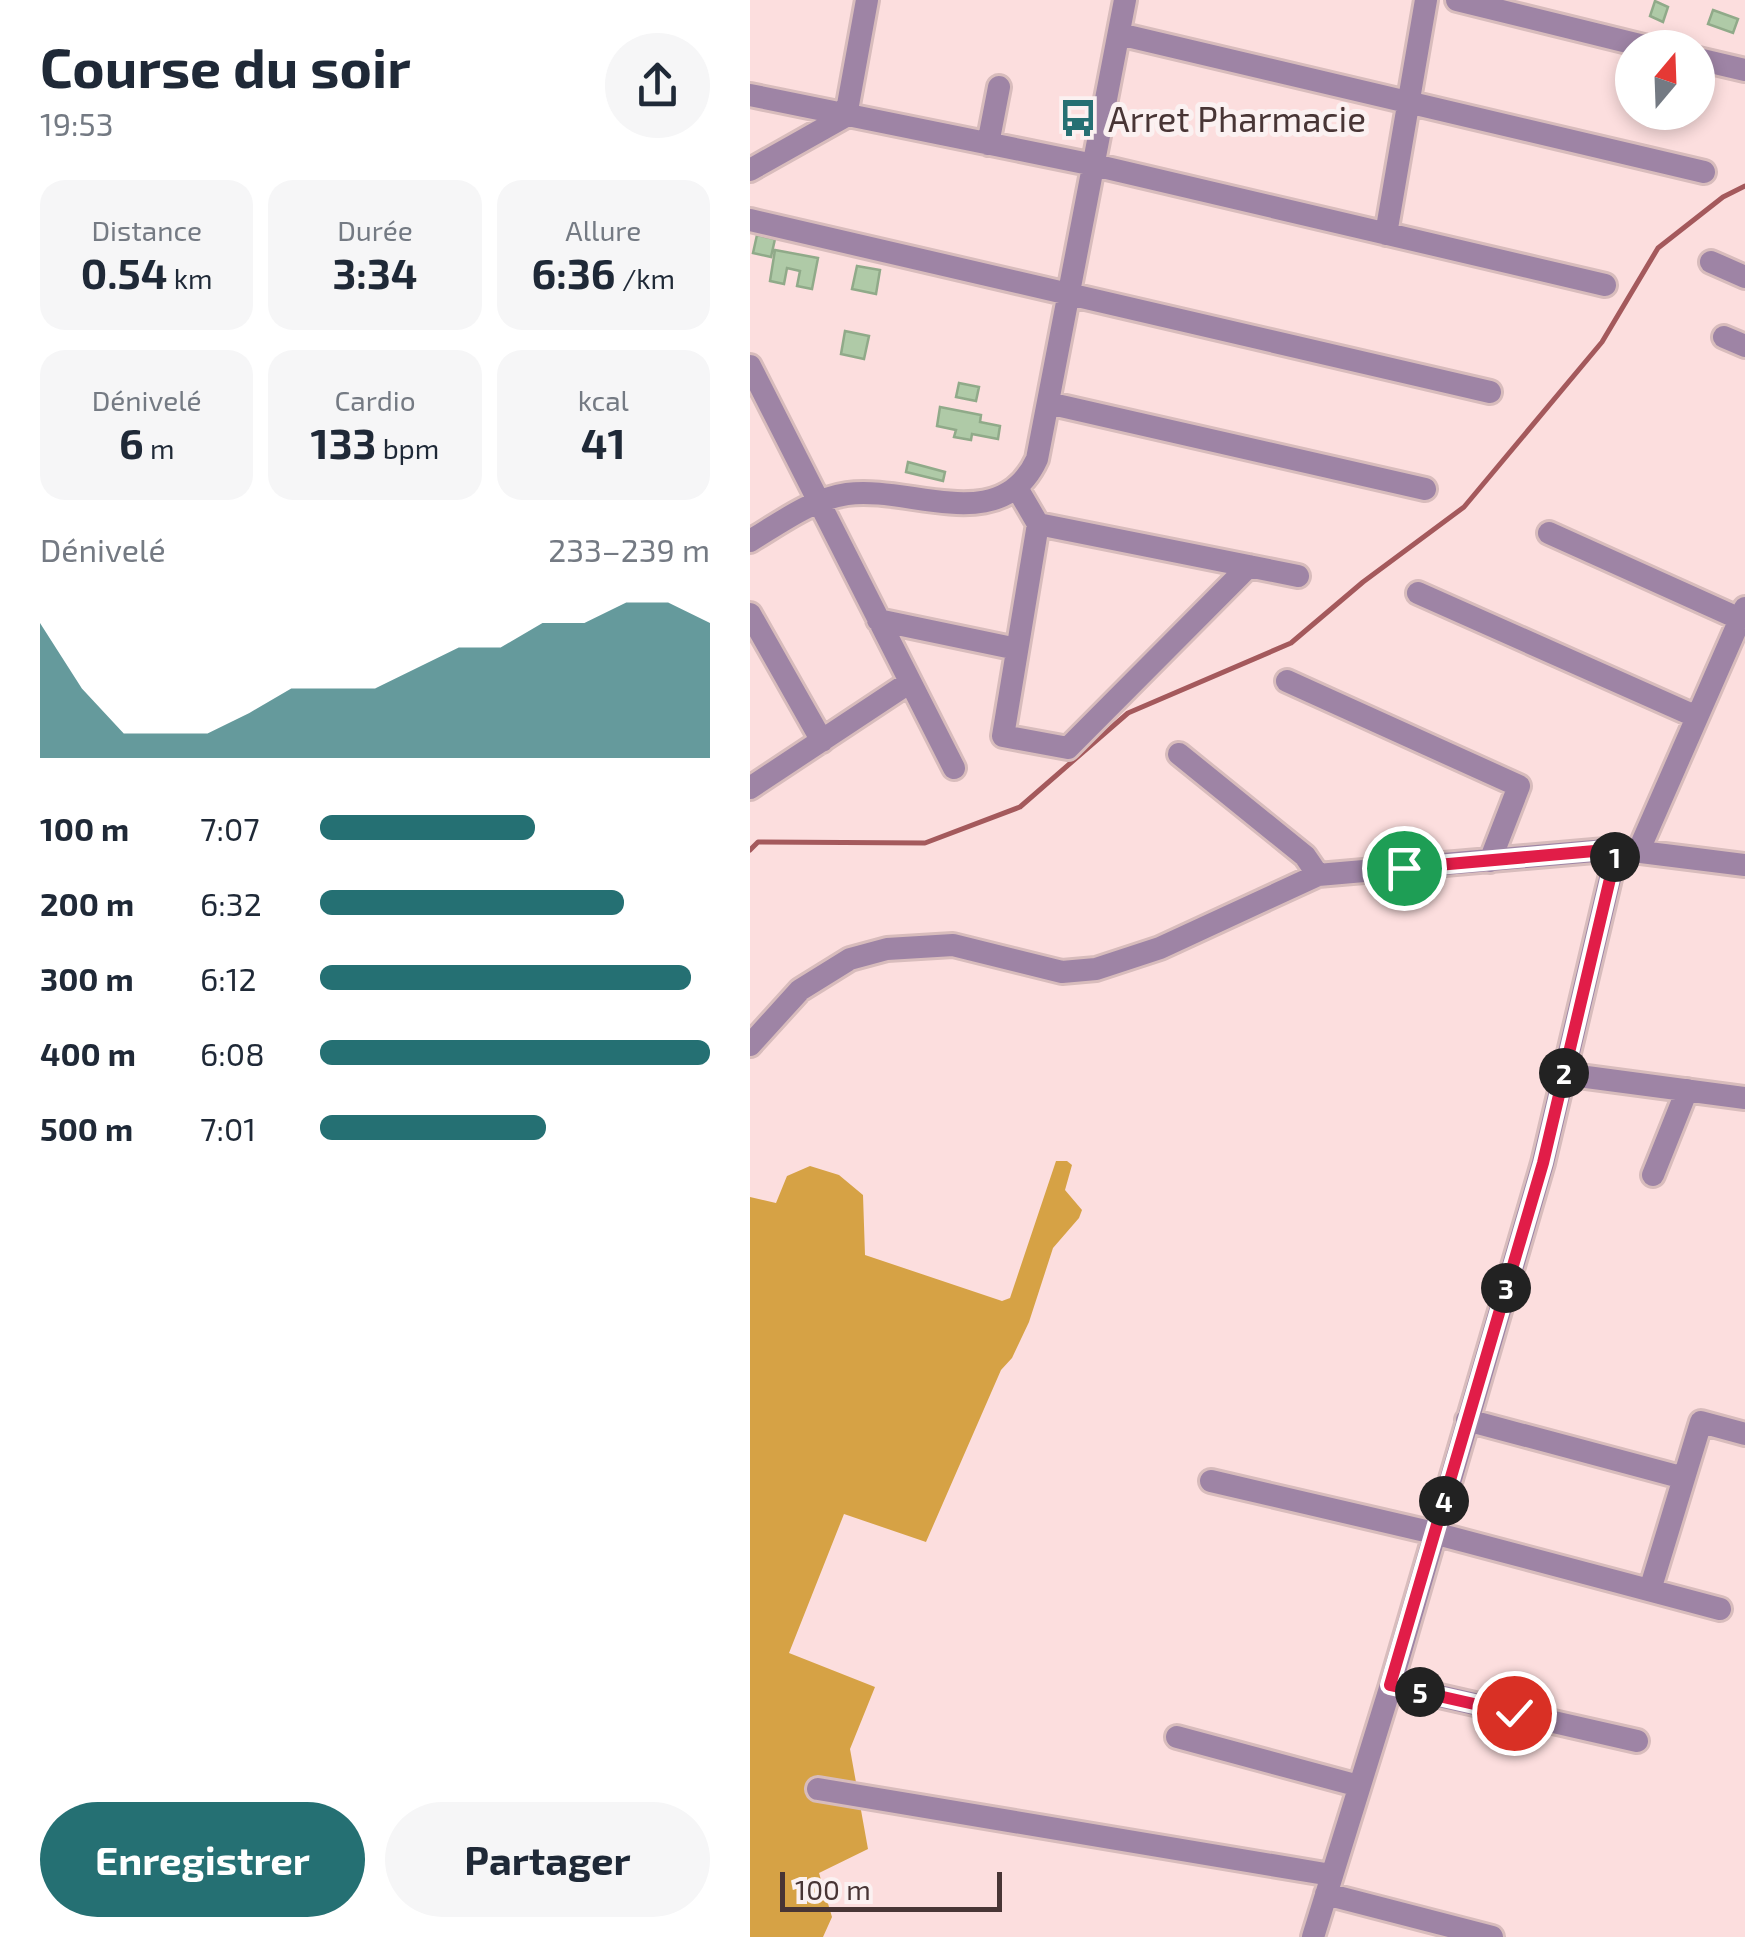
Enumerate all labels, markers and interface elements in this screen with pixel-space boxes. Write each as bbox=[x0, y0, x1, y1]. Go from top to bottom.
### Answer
north arrow bbox=[1615, 30, 1715, 130]
map controls bbox=[1615, 30, 1715, 130]
text: Course du soir bbox=[40, 33, 411, 99]
button: share bbox=[605, 33, 710, 138]
bus stop icon: Arret Pharmacie bbox=[1057, 97, 1099, 139]
place label: Arret Pharmacie bbox=[1108, 97, 1366, 139]
text: 19:53 bbox=[40, 104, 114, 142]
text: Distance bbox=[91, 213, 202, 247]
text: Durée bbox=[337, 213, 413, 247]
text: Allure bbox=[565, 213, 641, 247]
text: 0.54 bbox=[81, 247, 168, 297]
text: 3:34 bbox=[332, 247, 418, 297]
text: 6:36 bbox=[531, 247, 616, 297]
text: km bbox=[168, 261, 213, 295]
text: /km bbox=[616, 261, 675, 295]
text: Dénivelé bbox=[92, 383, 202, 417]
text: Cardio bbox=[334, 383, 416, 417]
text: kcal bbox=[578, 383, 629, 417]
text: 6 bbox=[119, 417, 144, 467]
text: 133 bbox=[311, 417, 376, 467]
text: 41 bbox=[581, 417, 626, 467]
text: m bbox=[144, 431, 174, 465]
text: bpm bbox=[376, 431, 439, 465]
text: Dénivelé bbox=[40, 530, 166, 568]
text: 233–239 m bbox=[548, 530, 710, 568]
text: 100 m bbox=[40, 809, 129, 847]
text: 7:07 bbox=[200, 809, 260, 847]
pin bbox=[1362, 826, 1447, 911]
pin: 1 bbox=[1590, 832, 1640, 882]
text: 1 bbox=[1609, 840, 1621, 874]
icon: arrive bbox=[1377, 841, 1432, 896]
text: 200 m bbox=[40, 884, 134, 922]
text: 6:32 bbox=[200, 884, 262, 922]
text: 300 m bbox=[40, 959, 134, 997]
text: 6:12 bbox=[200, 959, 257, 997]
text: 400 m bbox=[40, 1034, 136, 1072]
text: 6:08 bbox=[200, 1034, 265, 1072]
pin: 2 bbox=[1539, 1048, 1589, 1098]
text: 2 bbox=[1556, 1056, 1572, 1090]
text: 500 m bbox=[40, 1109, 133, 1147]
text: 7:01 bbox=[200, 1109, 256, 1147]
pin: 3 bbox=[1481, 1263, 1531, 1313]
text: 3 bbox=[1498, 1271, 1514, 1305]
pin: 4 bbox=[1419, 1476, 1469, 1526]
text: 4 bbox=[1435, 1484, 1453, 1518]
pin: 5 bbox=[1395, 1667, 1445, 1717]
pin bbox=[1472, 1671, 1557, 1756]
text: 5 bbox=[1412, 1675, 1428, 1709]
icon: check bbox=[1487, 1686, 1542, 1741]
button: Enregistrer bbox=[40, 1802, 365, 1917]
button: Partager bbox=[385, 1802, 710, 1917]
scale bar bbox=[780, 1867, 1002, 1912]
text: 100 m bbox=[795, 1872, 871, 1906]

